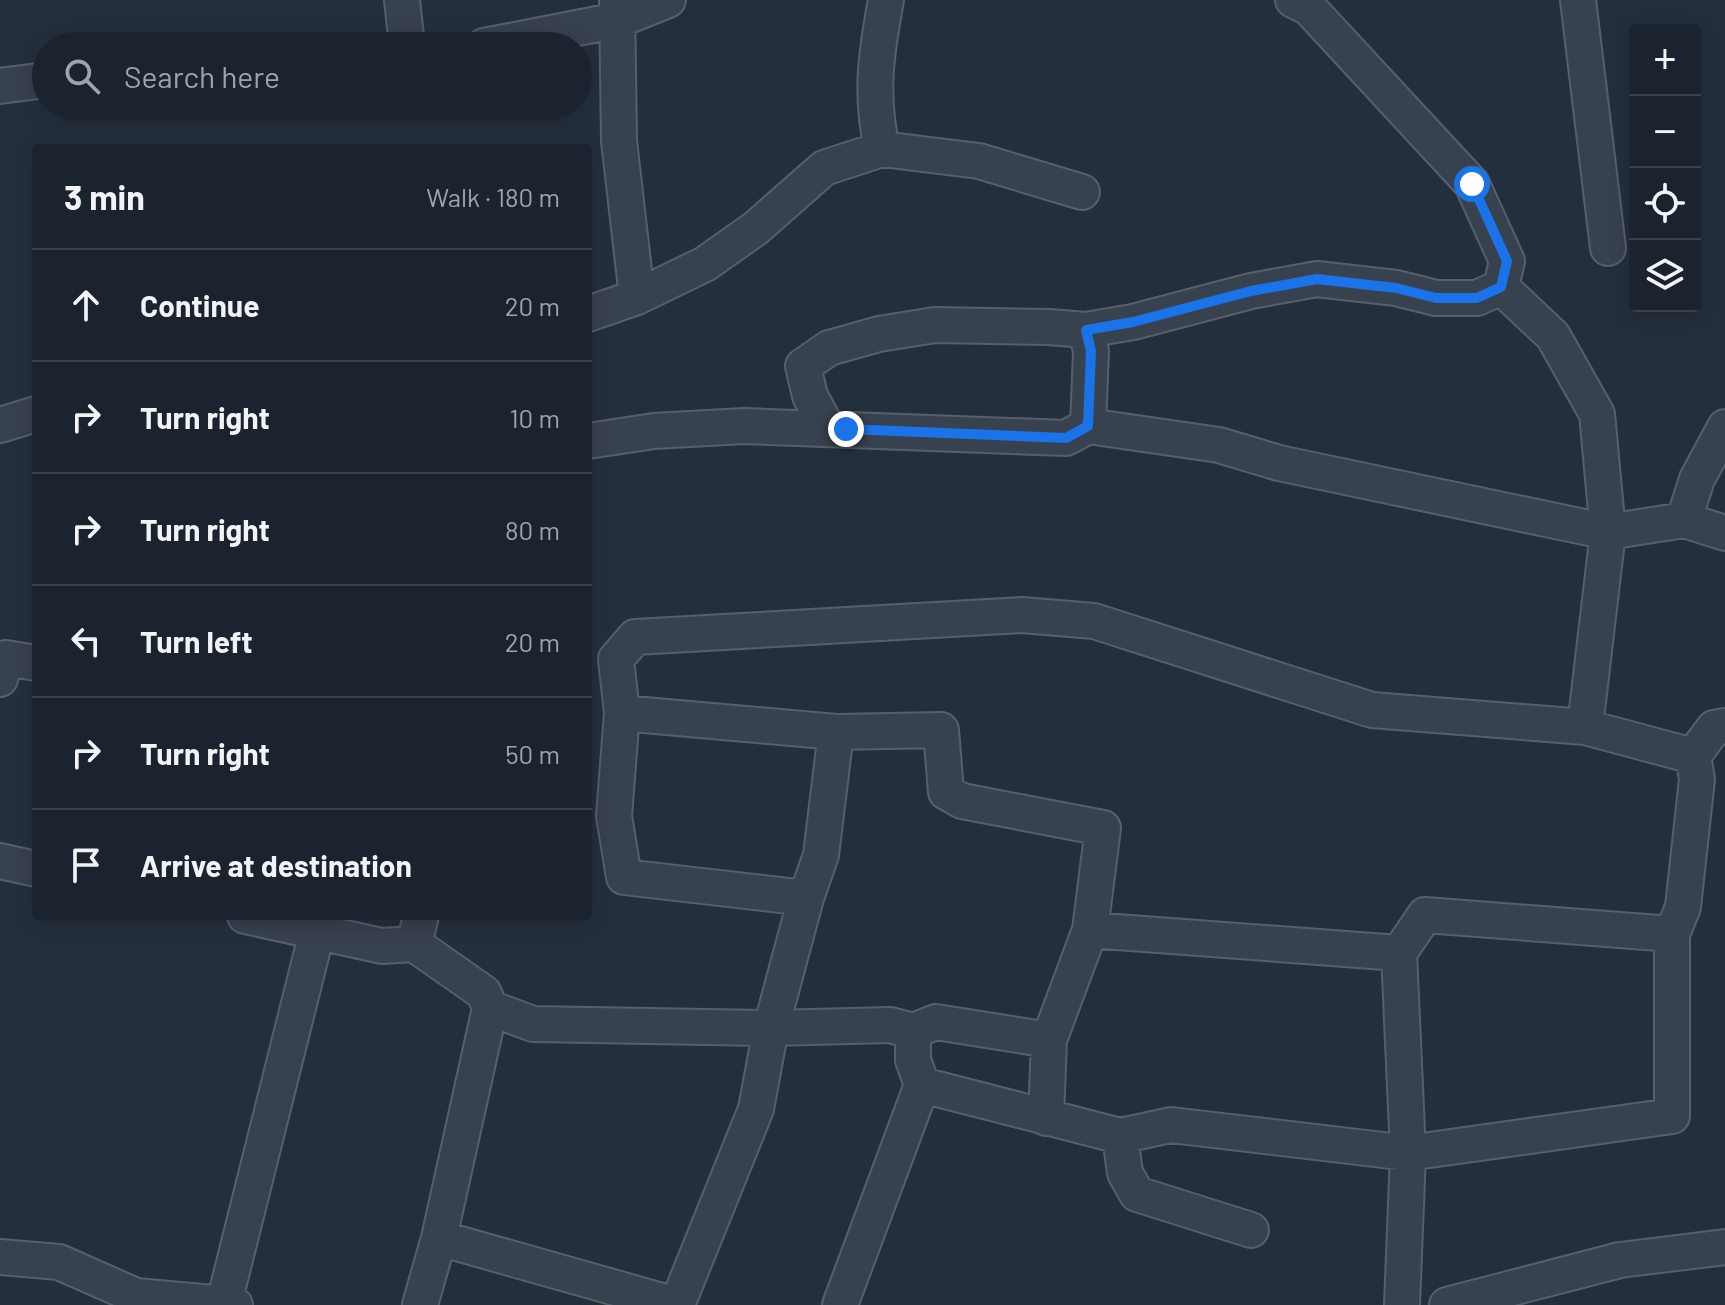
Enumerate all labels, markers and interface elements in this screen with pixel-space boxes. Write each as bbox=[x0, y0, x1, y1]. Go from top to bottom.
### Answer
map controls bbox=[1629, 24, 1701, 312]
button: + bbox=[1629, 24, 1701, 96]
search box bbox=[32, 32, 592, 120]
icon: search bbox=[60, 54, 104, 98]
text: Search here bbox=[124, 58, 280, 94]
button: − bbox=[1629, 96, 1701, 168]
route start bbox=[1454, 166, 1490, 202]
button: locate bbox=[1629, 168, 1701, 240]
text: 3 min bbox=[64, 176, 145, 217]
text: Walk · 180 m bbox=[426, 181, 560, 212]
button: layers bbox=[1629, 240, 1701, 312]
icon: ahead bbox=[64, 283, 108, 327]
text: Continue bbox=[140, 287, 260, 323]
text: 20 m bbox=[505, 290, 560, 321]
icon: right bbox=[64, 395, 108, 439]
text: Turn right bbox=[140, 399, 270, 435]
text: 10 m bbox=[510, 402, 560, 433]
route end bbox=[828, 411, 864, 447]
icon: right bbox=[64, 507, 108, 551]
text: Turn right bbox=[140, 511, 270, 547]
text: 80 m bbox=[505, 514, 560, 545]
icon: left bbox=[64, 619, 108, 663]
text: Turn left bbox=[140, 623, 253, 659]
text: 20 m bbox=[505, 626, 560, 657]
icon: right bbox=[64, 731, 108, 775]
text: Turn right bbox=[140, 735, 270, 771]
text: 50 m bbox=[505, 738, 560, 769]
icon: arrive bbox=[64, 843, 108, 887]
text: Arrive at destination bbox=[140, 847, 412, 883]

